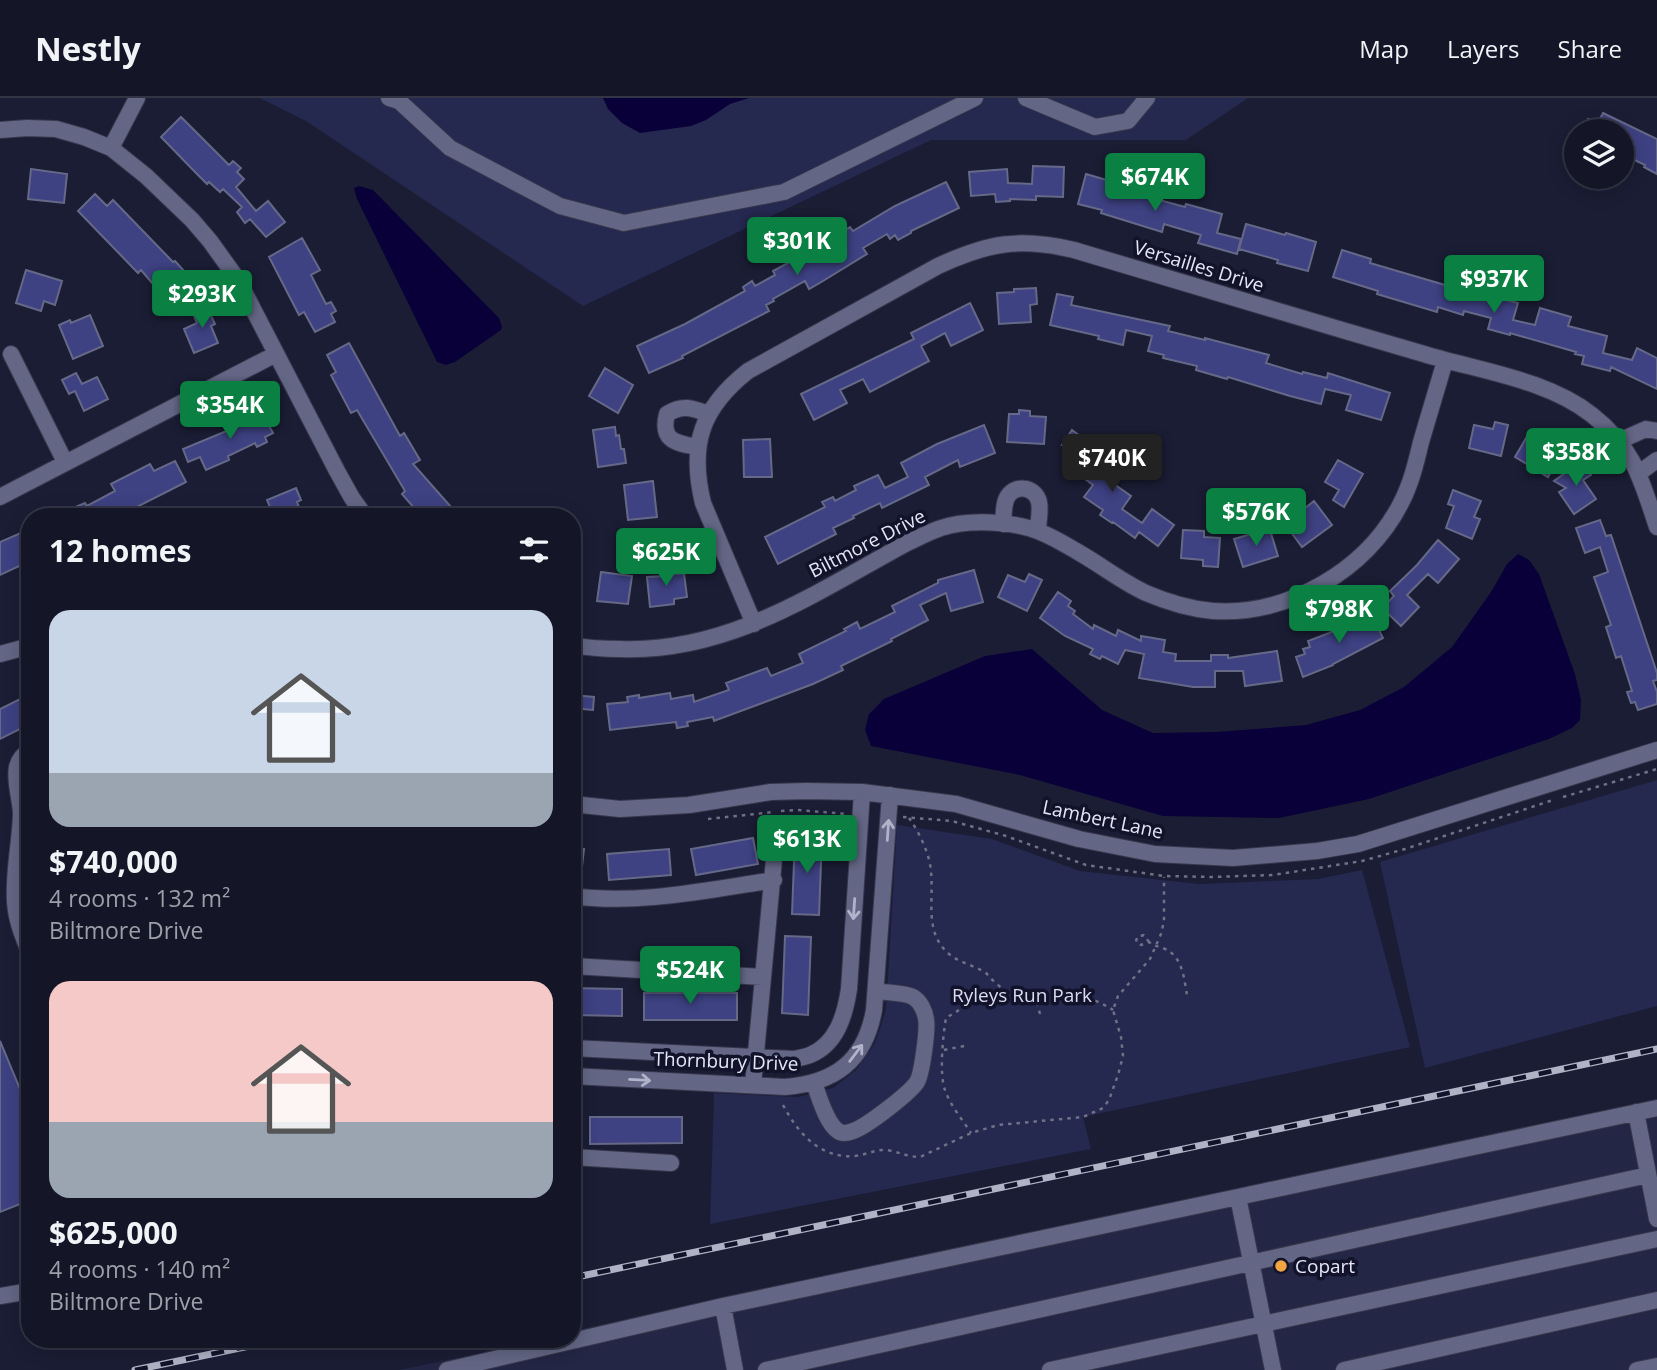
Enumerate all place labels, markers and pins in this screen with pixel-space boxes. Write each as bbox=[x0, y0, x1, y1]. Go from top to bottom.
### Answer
pin: $674K bbox=[1106, 153, 1204, 213]
pin: $301K bbox=[748, 218, 846, 277]
pin: $937K bbox=[1445, 256, 1543, 315]
pin: $293K bbox=[153, 271, 251, 330]
pin: $354K bbox=[181, 382, 279, 441]
pin: $358K bbox=[1527, 428, 1625, 488]
pin: $740K bbox=[1063, 434, 1161, 494]
pin: $576K bbox=[1207, 489, 1305, 548]
pin: $625K bbox=[617, 528, 715, 588]
pin: $798K bbox=[1290, 586, 1388, 645]
pin: $613K bbox=[758, 816, 856, 875]
pin: $524K bbox=[641, 946, 739, 1006]
place label: Copart bbox=[1295, 1253, 1355, 1279]
marker: Copart bbox=[1273, 1258, 1289, 1274]

